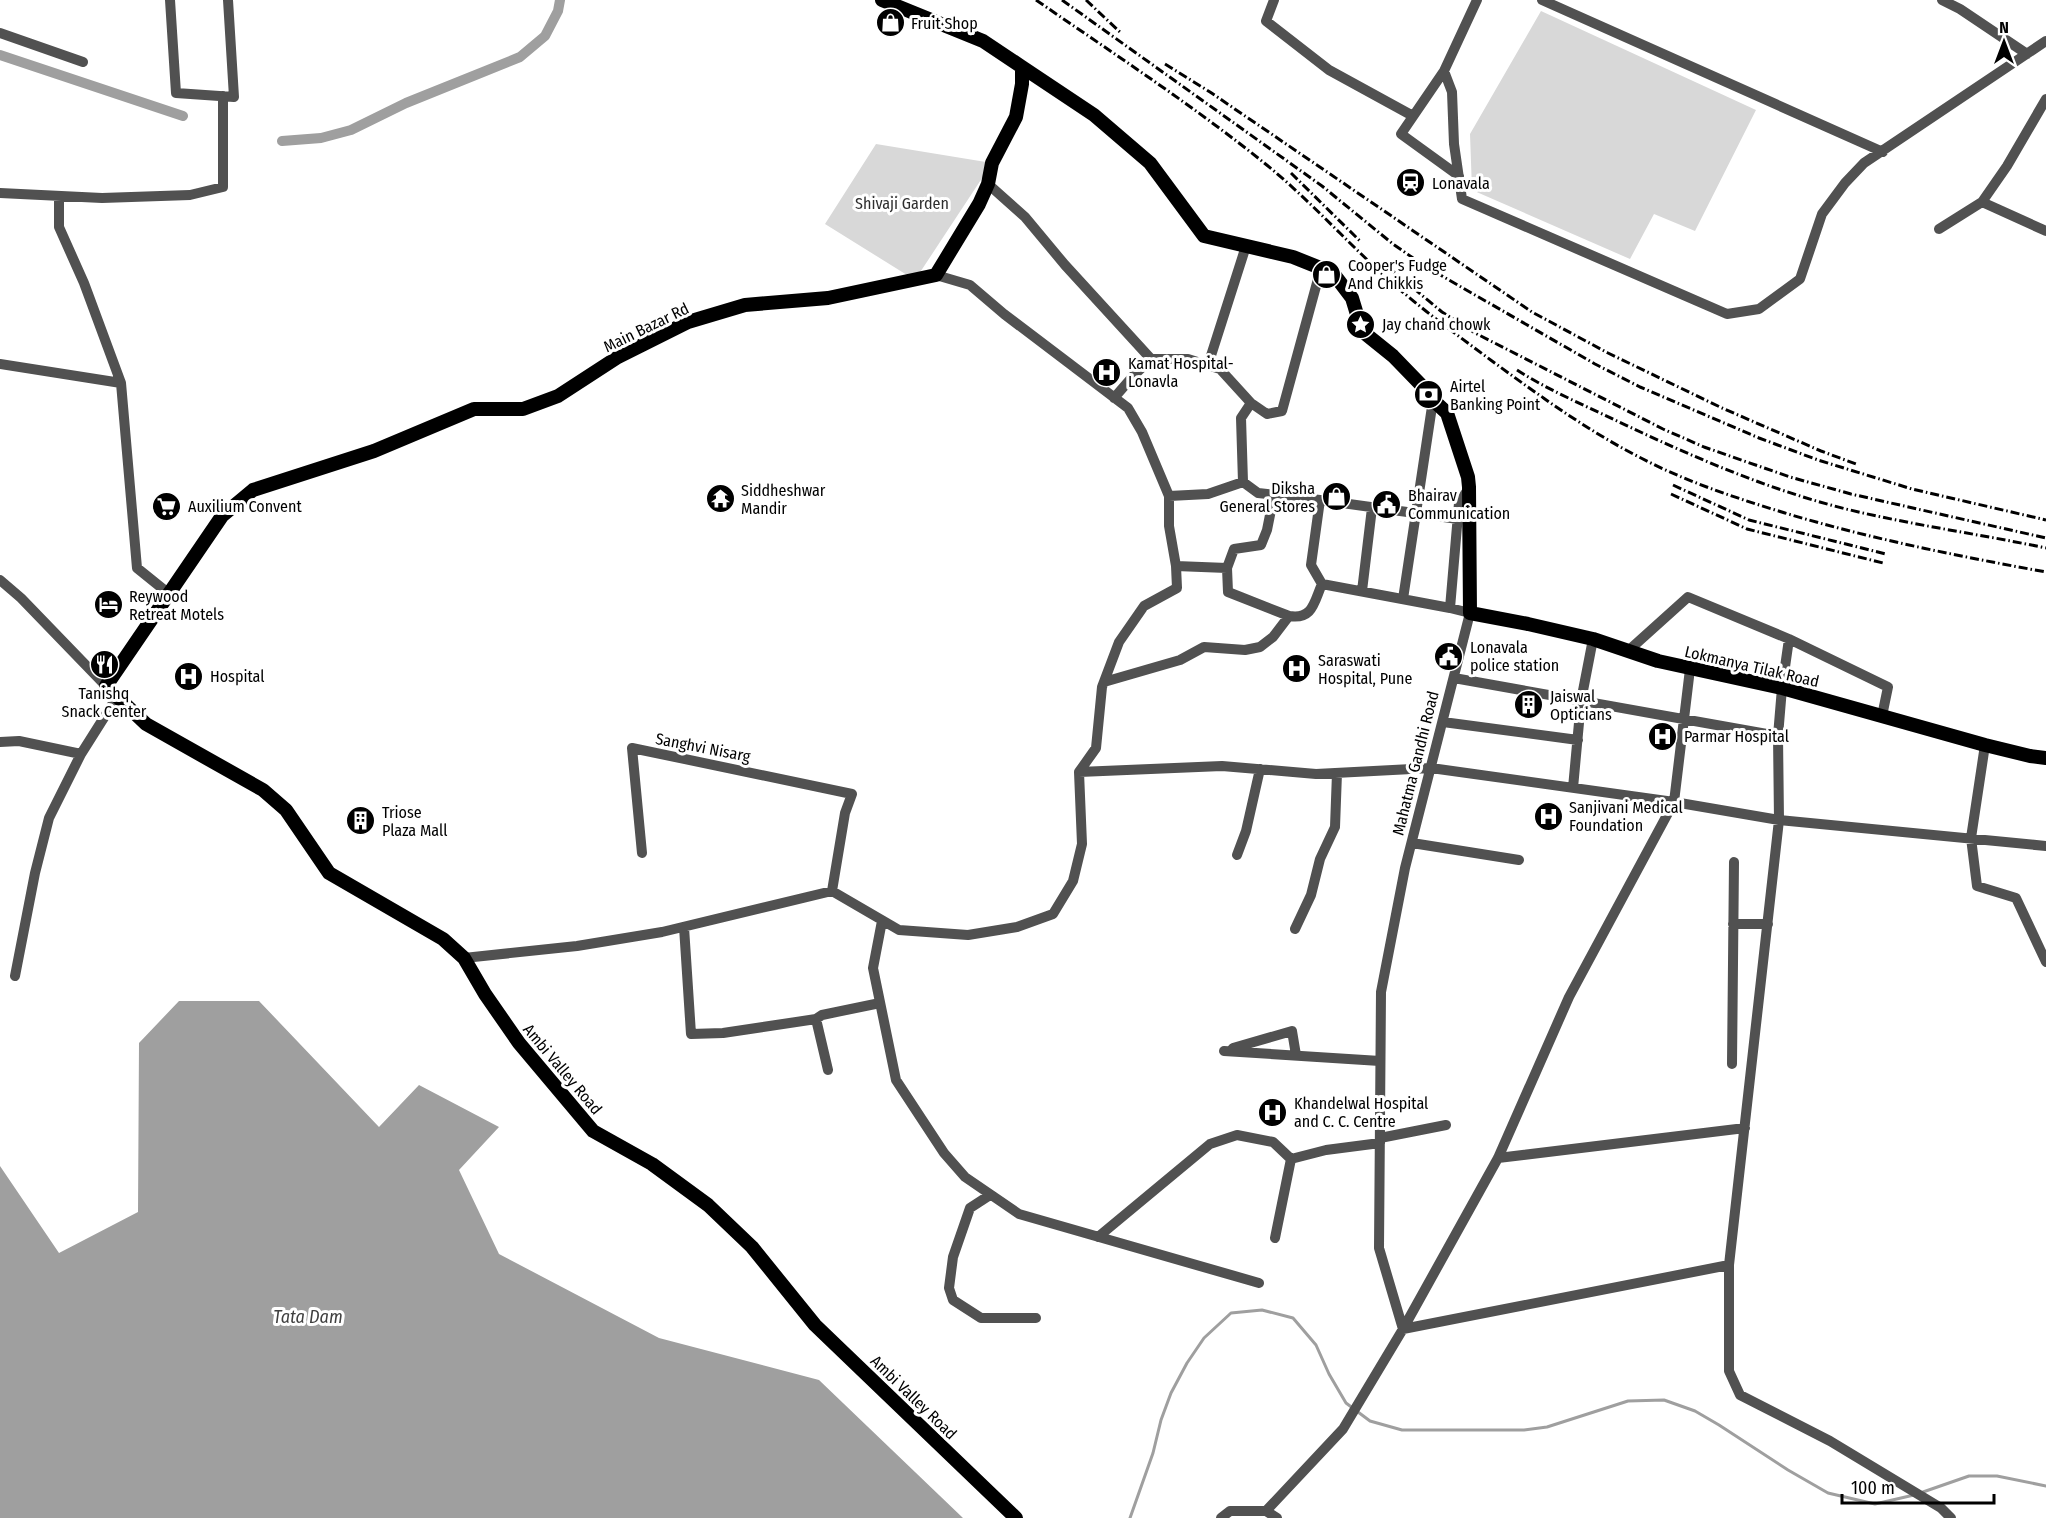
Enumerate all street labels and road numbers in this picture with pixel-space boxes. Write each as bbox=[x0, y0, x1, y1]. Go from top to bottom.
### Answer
street label: Main Bazar Rd bbox=[601, 299, 692, 356]
street label: Lokmanya Tilak Road bbox=[1683, 642, 1821, 691]
street label: Mahatma Gandhi Road bbox=[1388, 689, 1443, 837]
street label: Sanghvi Nisarg bbox=[654, 729, 752, 766]
street label: Ambi Valley Road bbox=[519, 1020, 606, 1119]
street label: Ambi Valley Road bbox=[867, 1351, 961, 1443]

